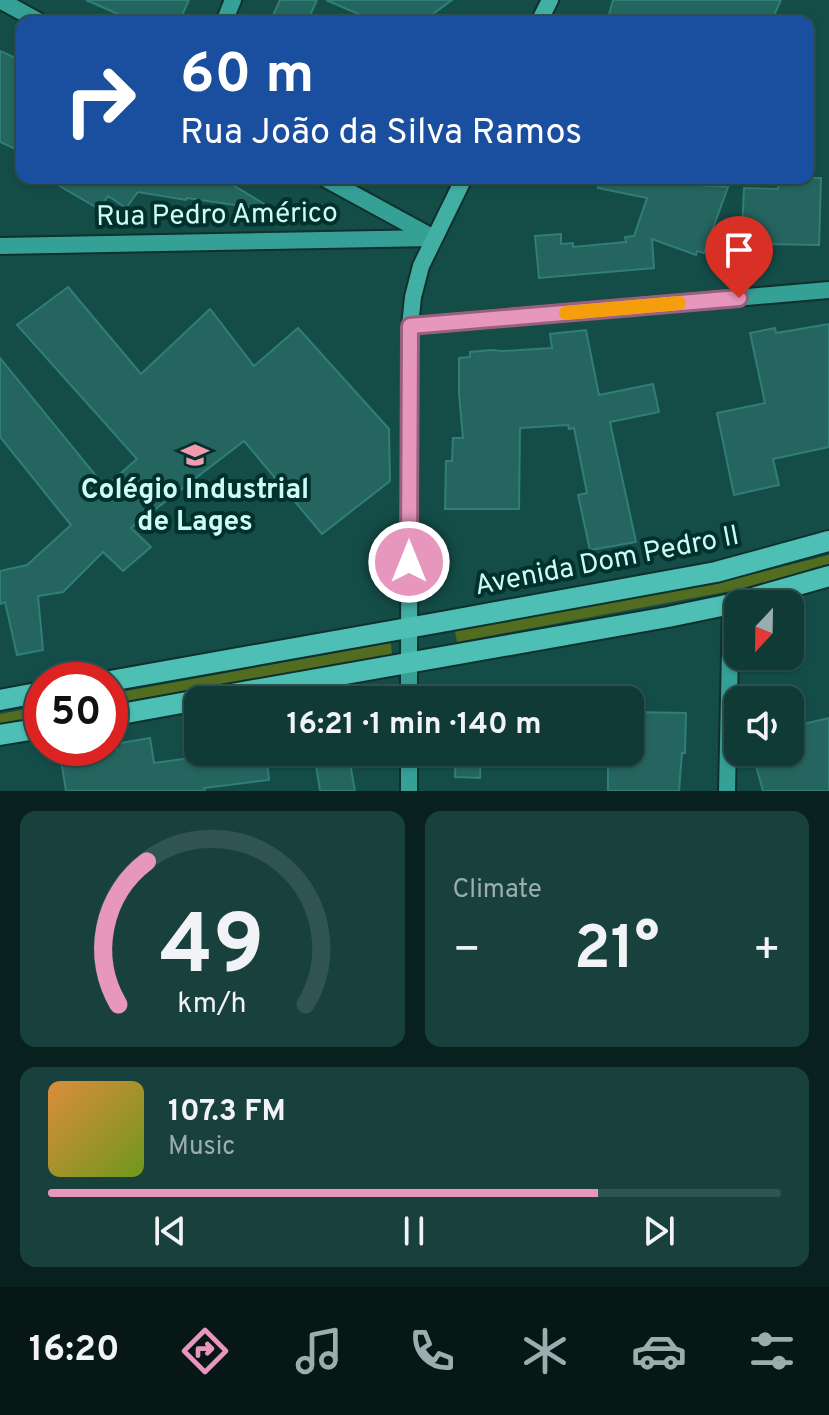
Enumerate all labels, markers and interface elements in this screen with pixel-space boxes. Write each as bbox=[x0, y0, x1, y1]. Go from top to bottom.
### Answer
text: 60 m bbox=[180, 42, 314, 112]
icon: right bbox=[48, 48, 152, 152]
text: Rua João da Silva Ramos bbox=[180, 111, 582, 157]
street label: Rua Pedro Américo bbox=[96, 196, 338, 236]
pin bbox=[705, 216, 773, 298]
icon: arrive bbox=[717, 228, 761, 272]
school or university icon: Colégio Industrial de Lages bbox=[180, 440, 210, 470]
place label: Colégio Industrial de Lages bbox=[81, 473, 309, 541]
street label: Avenida Dom Pedro II bbox=[472, 519, 742, 605]
position arrow bbox=[367, 520, 451, 604]
north arrow bbox=[724, 590, 804, 670]
map controls bbox=[724, 590, 804, 766]
speed limit sign: 50 bbox=[24, 662, 128, 766]
button: sound bbox=[724, 686, 804, 766]
text: 16:21 · 1 min · 140 m bbox=[287, 707, 541, 744]
text: Climate bbox=[453, 874, 542, 907]
text: 49 bbox=[160, 898, 265, 1003]
text: 21° bbox=[574, 914, 660, 990]
text: − bbox=[453, 924, 481, 980]
text: + bbox=[753, 924, 781, 980]
text: km/h bbox=[178, 987, 247, 1023]
text: 107.3 FM bbox=[168, 1094, 286, 1131]
text: Music bbox=[168, 1131, 235, 1164]
icon: previous bbox=[148, 1209, 192, 1253]
icon: pause bbox=[392, 1209, 436, 1253]
icon: next bbox=[637, 1209, 681, 1253]
icon: directions bbox=[177, 1323, 233, 1379]
icon: music bbox=[291, 1323, 347, 1379]
icon: phone bbox=[404, 1323, 460, 1379]
icon: climate bbox=[517, 1323, 573, 1379]
icon: car bbox=[631, 1323, 687, 1379]
icon: filters bbox=[744, 1323, 800, 1379]
text: 16:20 bbox=[29, 1328, 120, 1374]

